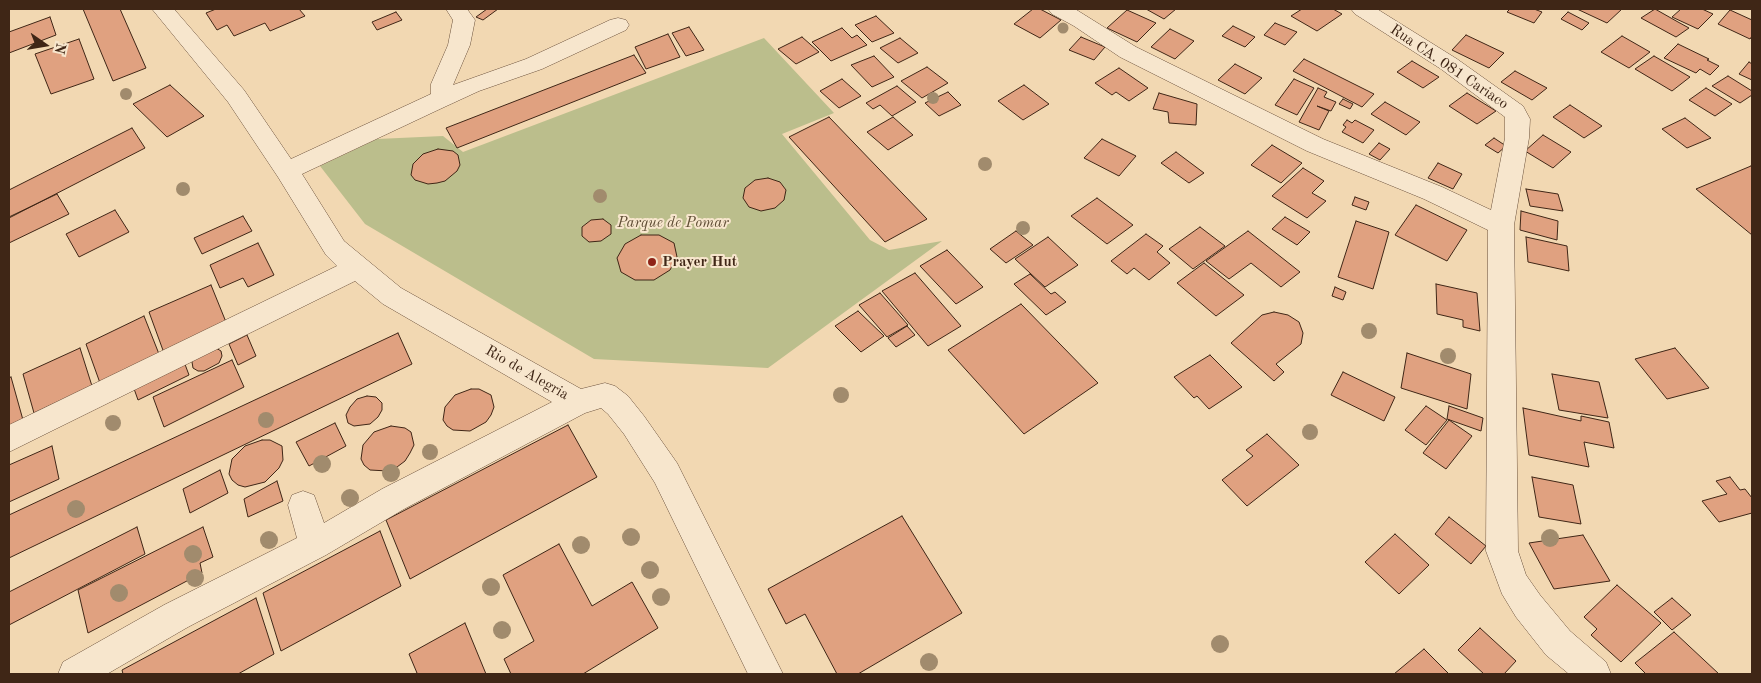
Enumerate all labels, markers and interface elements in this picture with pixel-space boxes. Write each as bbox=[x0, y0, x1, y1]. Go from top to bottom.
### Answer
north arrow bbox=[20, 20, 70, 70]
street label: Rua CA. 081 Cariaco bbox=[1386, 21, 1512, 113]
text: N bbox=[52, 42, 68, 55]
park label: Parque de Pomar bbox=[617, 214, 729, 232]
place label: Prayer Hut bbox=[662, 253, 737, 271]
marker: Prayer Hut bbox=[646, 256, 658, 268]
street label: Rio de Alegria bbox=[482, 342, 572, 404]

